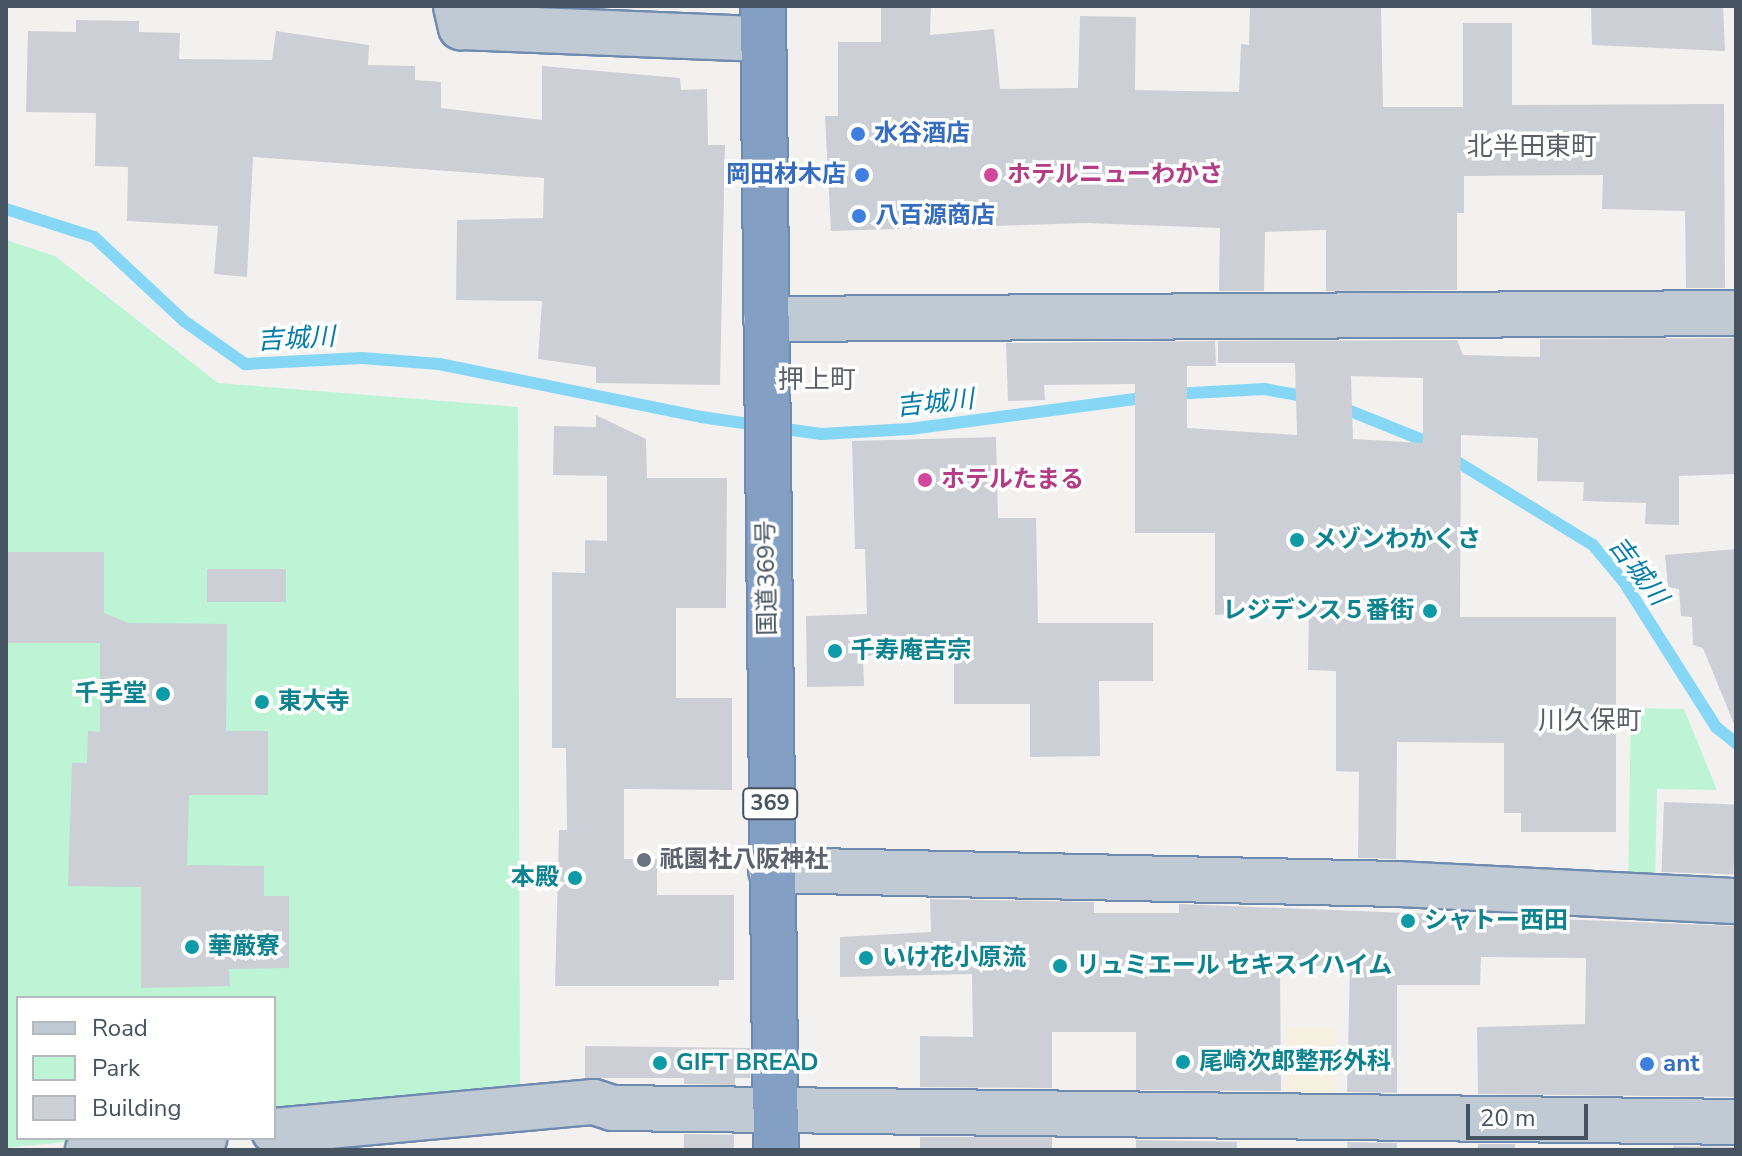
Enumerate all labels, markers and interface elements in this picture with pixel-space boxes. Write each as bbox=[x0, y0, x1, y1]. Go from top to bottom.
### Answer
place label: 水谷酒店 bbox=[874, 120, 970, 148]
marker: 水谷酒店 bbox=[849, 125, 867, 143]
district label: 北半田東町 bbox=[1467, 131, 1597, 163]
place label: 岡田材木店 bbox=[726, 161, 846, 189]
place label: ホテルニューわかさ bbox=[1007, 161, 1223, 189]
marker: 岡田材木店 bbox=[853, 166, 871, 184]
marker: ホテルニューわかさ bbox=[982, 166, 1000, 184]
place label: 八百源商店 bbox=[875, 202, 995, 230]
marker: 八百源商店 bbox=[850, 207, 868, 225]
water label: 吉城川 bbox=[256, 321, 336, 357]
district label: 押上町 bbox=[778, 364, 856, 396]
water label: 吉城川 bbox=[895, 383, 975, 423]
place label: ホテルたまる bbox=[941, 466, 1085, 494]
marker: ホテルたまる bbox=[916, 471, 934, 489]
street label: 国道369号 bbox=[752, 520, 782, 636]
place label: メゾンわかくさ bbox=[1313, 526, 1481, 554]
water label: 吉城川 bbox=[1602, 530, 1674, 612]
marker: メゾンわかくさ bbox=[1288, 531, 1306, 549]
place label: レジデンス５番街 bbox=[1222, 597, 1414, 625]
marker: レジデンス５番街 bbox=[1421, 602, 1439, 620]
place label: 千寿庵吉宗 bbox=[851, 637, 971, 665]
marker: 千寿庵吉宗 bbox=[826, 642, 844, 660]
place label: 千手堂 bbox=[75, 680, 147, 708]
marker: 千手堂 bbox=[154, 685, 172, 703]
place label: 東大寺 bbox=[278, 688, 350, 716]
marker: 東大寺 bbox=[253, 693, 271, 711]
district label: 川久保町 bbox=[1538, 705, 1642, 737]
road number: 369 bbox=[742, 786, 798, 822]
place label: 祇園社八阪神社 bbox=[660, 846, 828, 874]
marker: 祇園社八阪神社 bbox=[635, 851, 653, 869]
place label: 本殿 bbox=[511, 864, 559, 892]
marker: 本殿 bbox=[566, 869, 584, 887]
place label: シャトー西田 bbox=[1424, 907, 1568, 935]
marker: シャトー西田 bbox=[1399, 912, 1417, 930]
place label: 華厳寮 bbox=[208, 933, 280, 961]
marker: 華厳寮 bbox=[183, 938, 201, 956]
place label: いけ花小原流 bbox=[882, 944, 1026, 972]
marker: いけ花小原流 bbox=[857, 949, 875, 967]
place label: リュミエール セキスイハイム bbox=[1076, 952, 1394, 980]
marker: リュミエール セキスイハイム bbox=[1051, 957, 1069, 975]
legend bbox=[16, 996, 276, 1140]
text: Road bbox=[92, 1012, 148, 1044]
place label: 尾崎次郎整形外科 bbox=[1199, 1048, 1391, 1076]
place label: GIFT BREAD bbox=[676, 1049, 819, 1077]
place label: ant bbox=[1663, 1050, 1699, 1078]
text: Park bbox=[92, 1052, 140, 1084]
marker: 尾崎次郎整形外科 bbox=[1174, 1053, 1192, 1071]
marker: GIFT BREAD bbox=[651, 1054, 669, 1072]
marker: ant bbox=[1638, 1055, 1656, 1073]
scale bar bbox=[1470, 1088, 1592, 1138]
text: Building bbox=[92, 1092, 182, 1124]
text: 20 m bbox=[1480, 1102, 1536, 1134]

